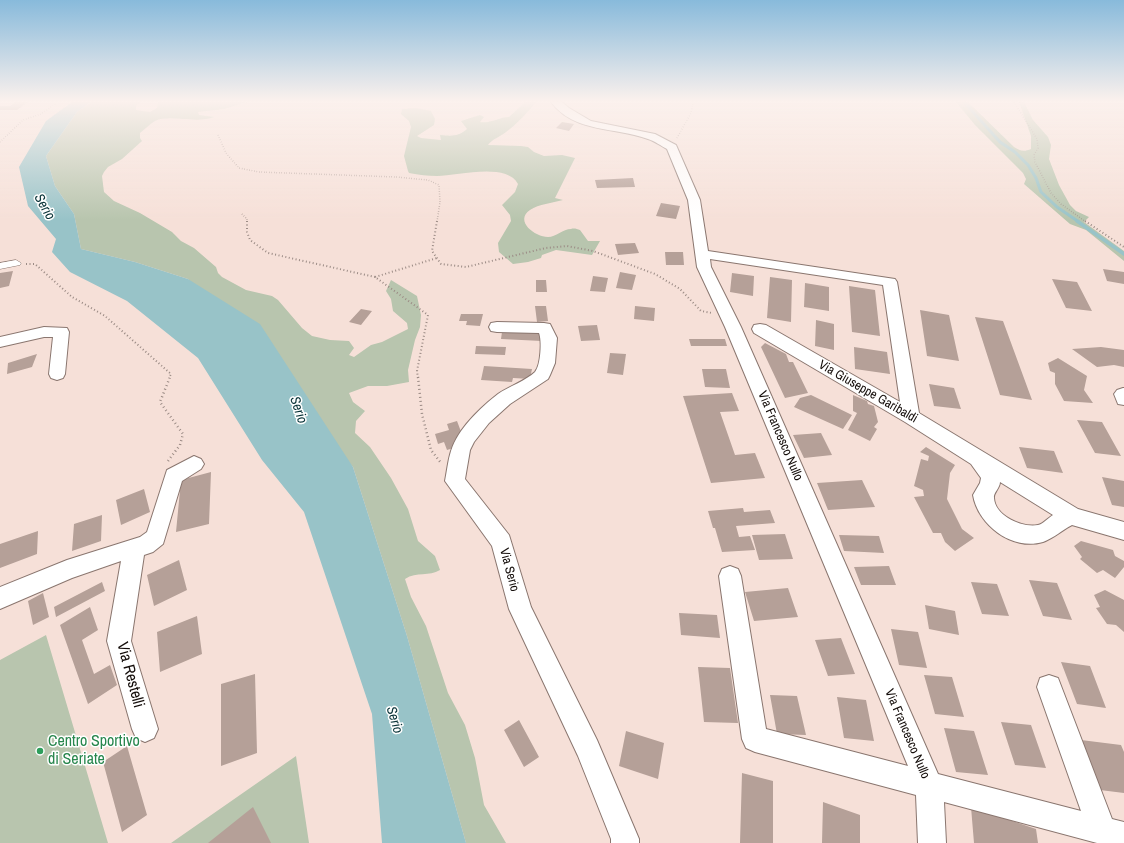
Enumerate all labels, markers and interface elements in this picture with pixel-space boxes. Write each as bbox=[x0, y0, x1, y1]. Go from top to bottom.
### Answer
water label: Serio bbox=[30, 191, 58, 223]
street label: Via Giuseppe Garibaldi bbox=[816, 357, 920, 427]
street label: Via Francesco Nullo bbox=[754, 389, 806, 483]
water label: Serio bbox=[286, 394, 310, 426]
street label: Via Serio bbox=[496, 547, 522, 593]
street label: Via Restelli bbox=[112, 640, 148, 710]
street label: Via Francesco Nullo bbox=[881, 687, 933, 781]
water label: Serio bbox=[382, 704, 406, 736]
place label: Centro Sportivo di Seriate bbox=[48, 732, 140, 770]
marker: Centro Sportivo di Seriate bbox=[35, 746, 45, 756]

